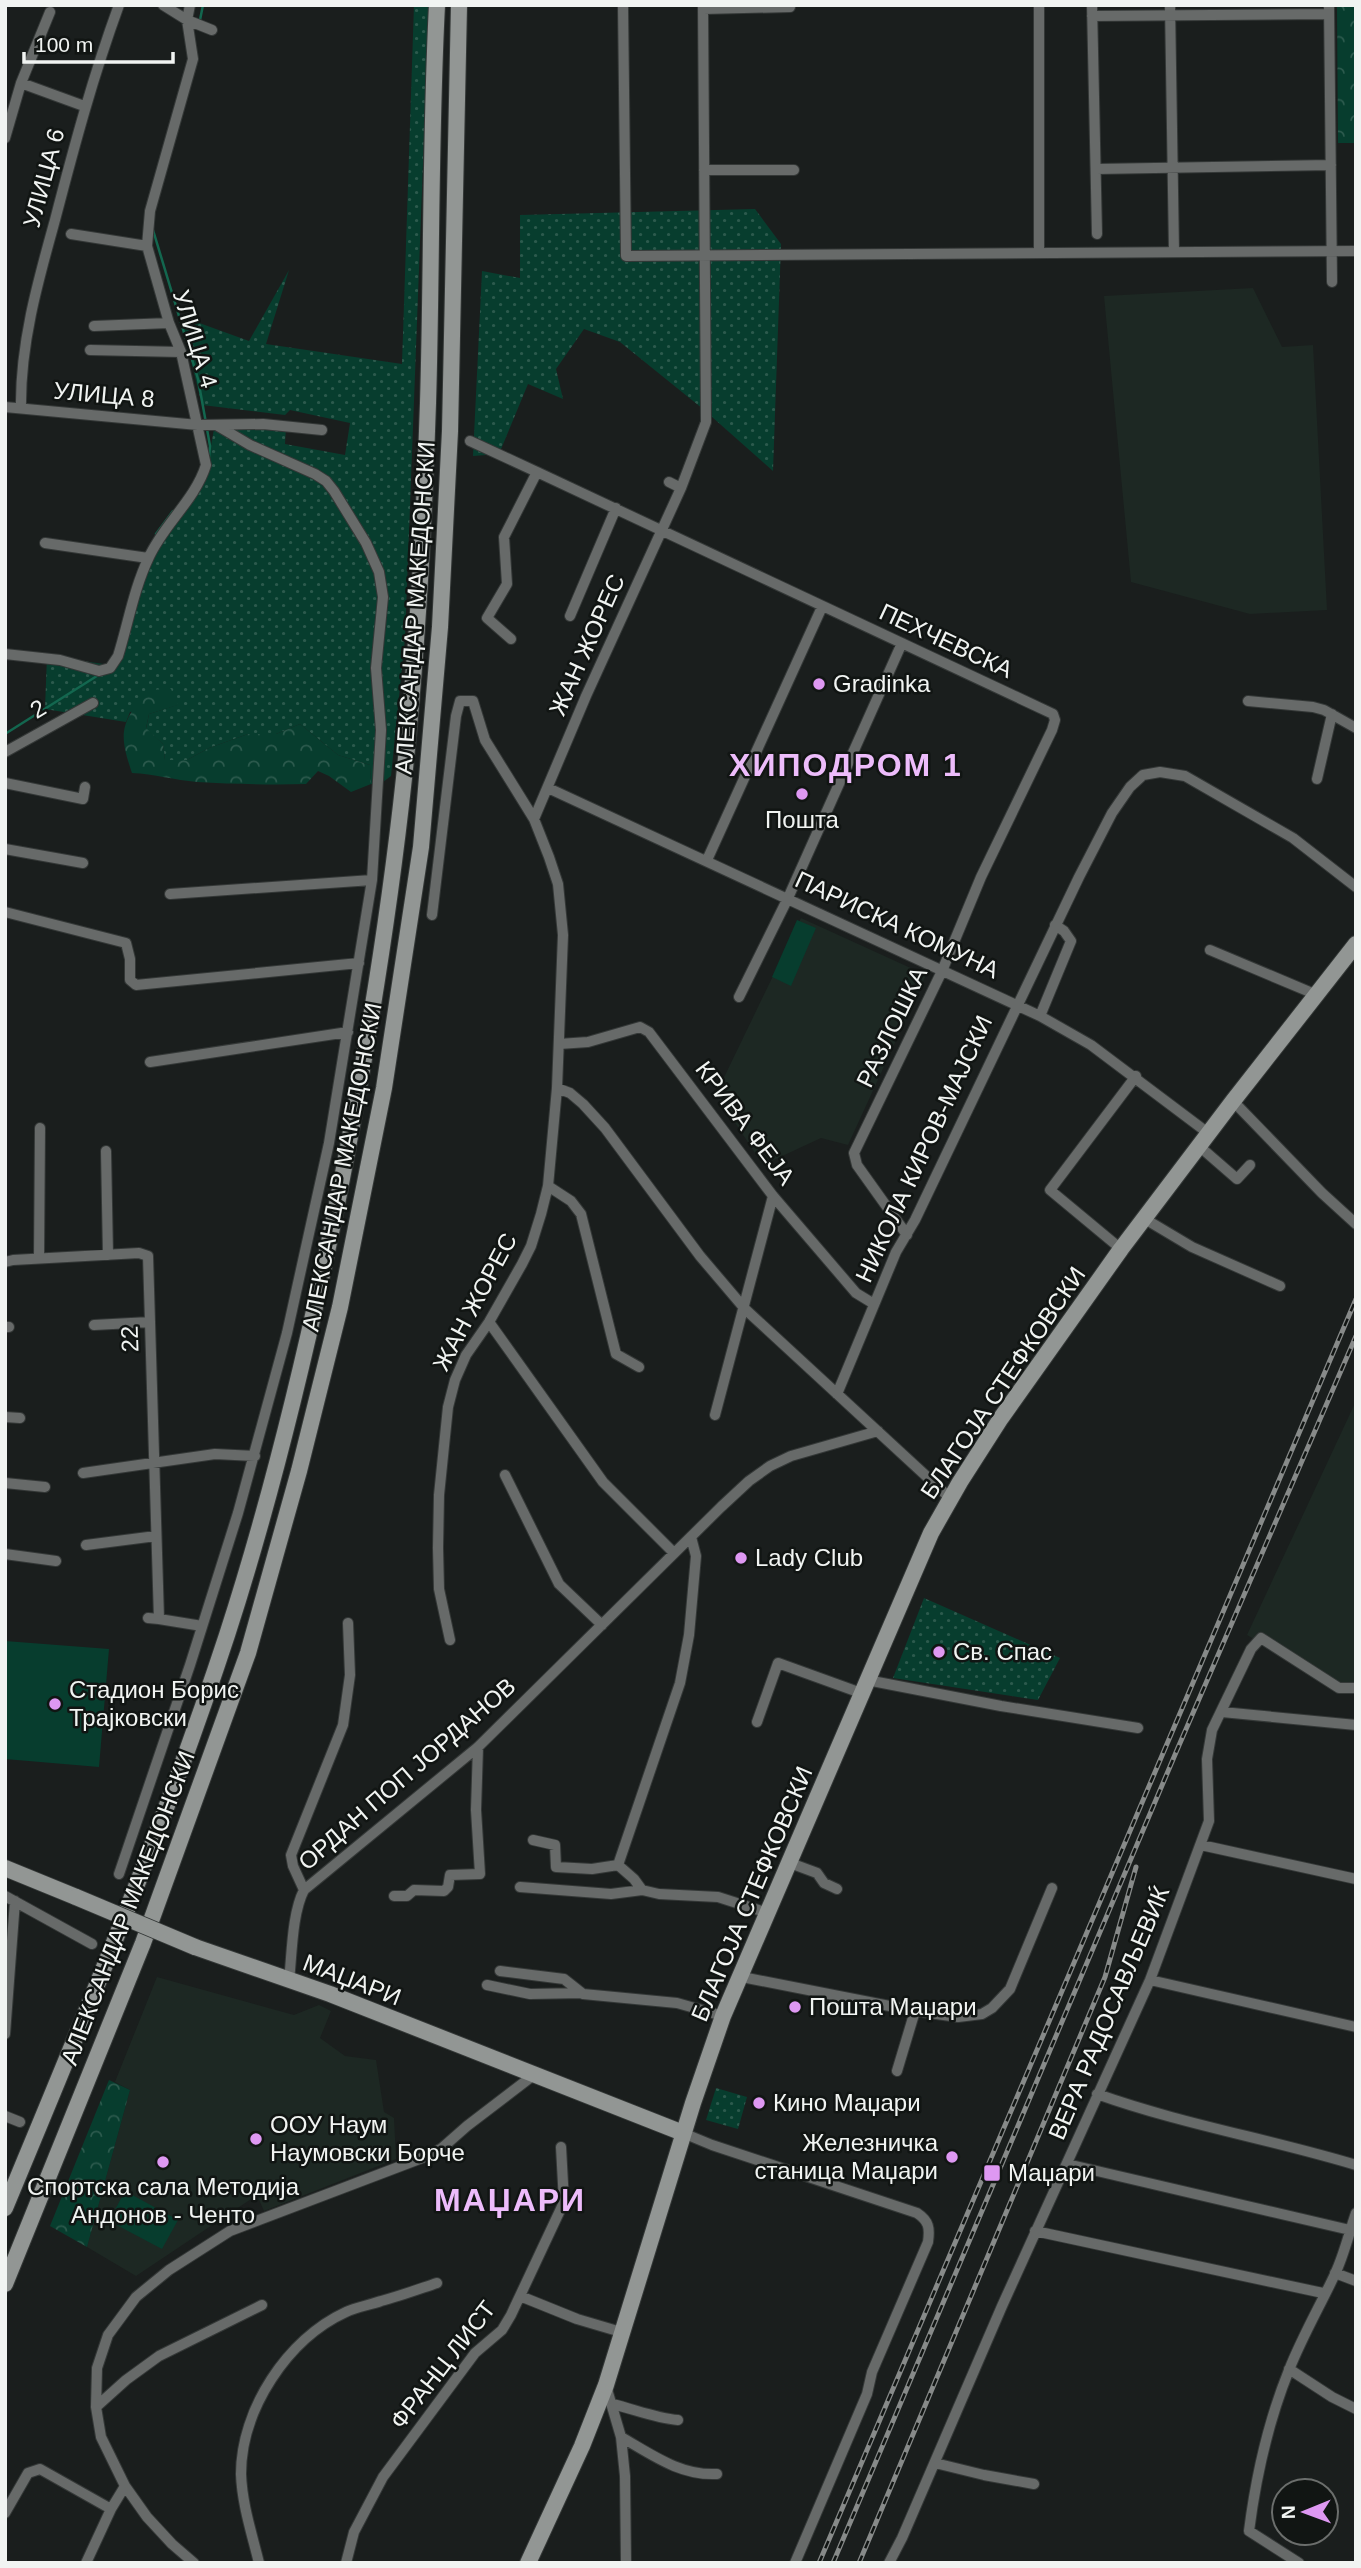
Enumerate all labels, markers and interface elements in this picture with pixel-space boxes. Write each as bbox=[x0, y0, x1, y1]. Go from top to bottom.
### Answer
scale bar bbox=[24, 21, 173, 65]
text: 100 m bbox=[35, 33, 93, 56]
street label: УЛИЦА 6 bbox=[17, 125, 70, 230]
street label: УЛИЦА 4 bbox=[168, 287, 223, 391]
street label: УЛИЦА 8 bbox=[52, 377, 156, 412]
street label: АЛЕКСАНДАР МАКЕДОНСКИ bbox=[389, 440, 440, 775]
street label: ЖАН ЖОРЕС bbox=[543, 570, 630, 720]
street label: ПЕХЧЕВСКА bbox=[875, 598, 1017, 683]
place label: Gradinka bbox=[833, 670, 931, 697]
marker: Gradinka bbox=[811, 676, 827, 692]
street label: 2 bbox=[25, 694, 50, 724]
district label: ХИПОДРОМ 1 bbox=[729, 747, 963, 783]
marker: Пошта bbox=[794, 786, 810, 802]
place label: Пошта bbox=[765, 806, 840, 833]
street label: ПАРИСКА КОМУНА bbox=[791, 866, 1003, 984]
street label: РАЗЛОШКА bbox=[851, 962, 932, 1091]
street label: АЛЕКСАНДАР МАКЕДОНСКИ bbox=[296, 1000, 387, 1333]
street label: НИКОЛА КИРОВ-МАЈСКИ bbox=[850, 1011, 997, 1286]
street label: КРИВА ФЕЈА bbox=[690, 1056, 801, 1190]
street label: ЖАН ЖОРЕС bbox=[427, 1228, 522, 1375]
street label: БЛАГОЈА СТЕФКОВСКИ bbox=[915, 1262, 1090, 1504]
street label: 22 bbox=[116, 1325, 143, 1353]
place label: Lady Club bbox=[755, 1544, 863, 1571]
marker: Lady Club bbox=[733, 1550, 749, 1566]
place label: Св. Спас bbox=[953, 1638, 1052, 1665]
marker: Св. Спас bbox=[931, 1644, 947, 1660]
street label: ОРДАН ПОП ЈОРДАНОВ bbox=[293, 1672, 521, 1875]
place label: Стадион Борис Трајковски bbox=[69, 1676, 239, 1731]
marker: Стадион Борис Трајковски bbox=[47, 1696, 63, 1712]
street label: АЛЕКСАНДАР МАКЕДОНСКИ bbox=[55, 1747, 200, 2069]
street label: БЛАГОЈА СТЕФКОВСКИ bbox=[686, 1762, 818, 2025]
street label: ВЕРА РАДОСАВЉЕВИЌ bbox=[1043, 1882, 1174, 2144]
street label: МАЏАРИ bbox=[299, 1949, 405, 2011]
place label: Пошта Маџари bbox=[809, 1993, 977, 2020]
marker: Пошта Маџари bbox=[787, 1999, 803, 2015]
place label: Кино Маџари bbox=[773, 2089, 921, 2116]
marker: Кино Маџари bbox=[751, 2095, 767, 2111]
place label: ООУ Наум Наумовски Борче bbox=[270, 2111, 465, 2166]
place label: Железничка станица Маџари bbox=[755, 2129, 939, 2184]
marker: ООУ Наум Наумовски Борче bbox=[248, 2131, 264, 2147]
marker: Железничка станица Маџари bbox=[944, 2149, 960, 2165]
marker: Спортска сала Методија Андонов - Ченто bbox=[155, 2154, 171, 2170]
place label: Маџари bbox=[1008, 2159, 1095, 2186]
marker: Маџари bbox=[982, 2163, 1002, 2183]
place label: Спортска сала Методија Андонов - Ченто bbox=[27, 2173, 300, 2228]
district label: МАЏАРИ bbox=[434, 2182, 586, 2218]
street label: ФРАНЦ ЛИСТ bbox=[384, 2295, 501, 2434]
north arrow bbox=[1270, 2477, 1340, 2547]
text: N bbox=[1278, 2505, 1299, 2519]

